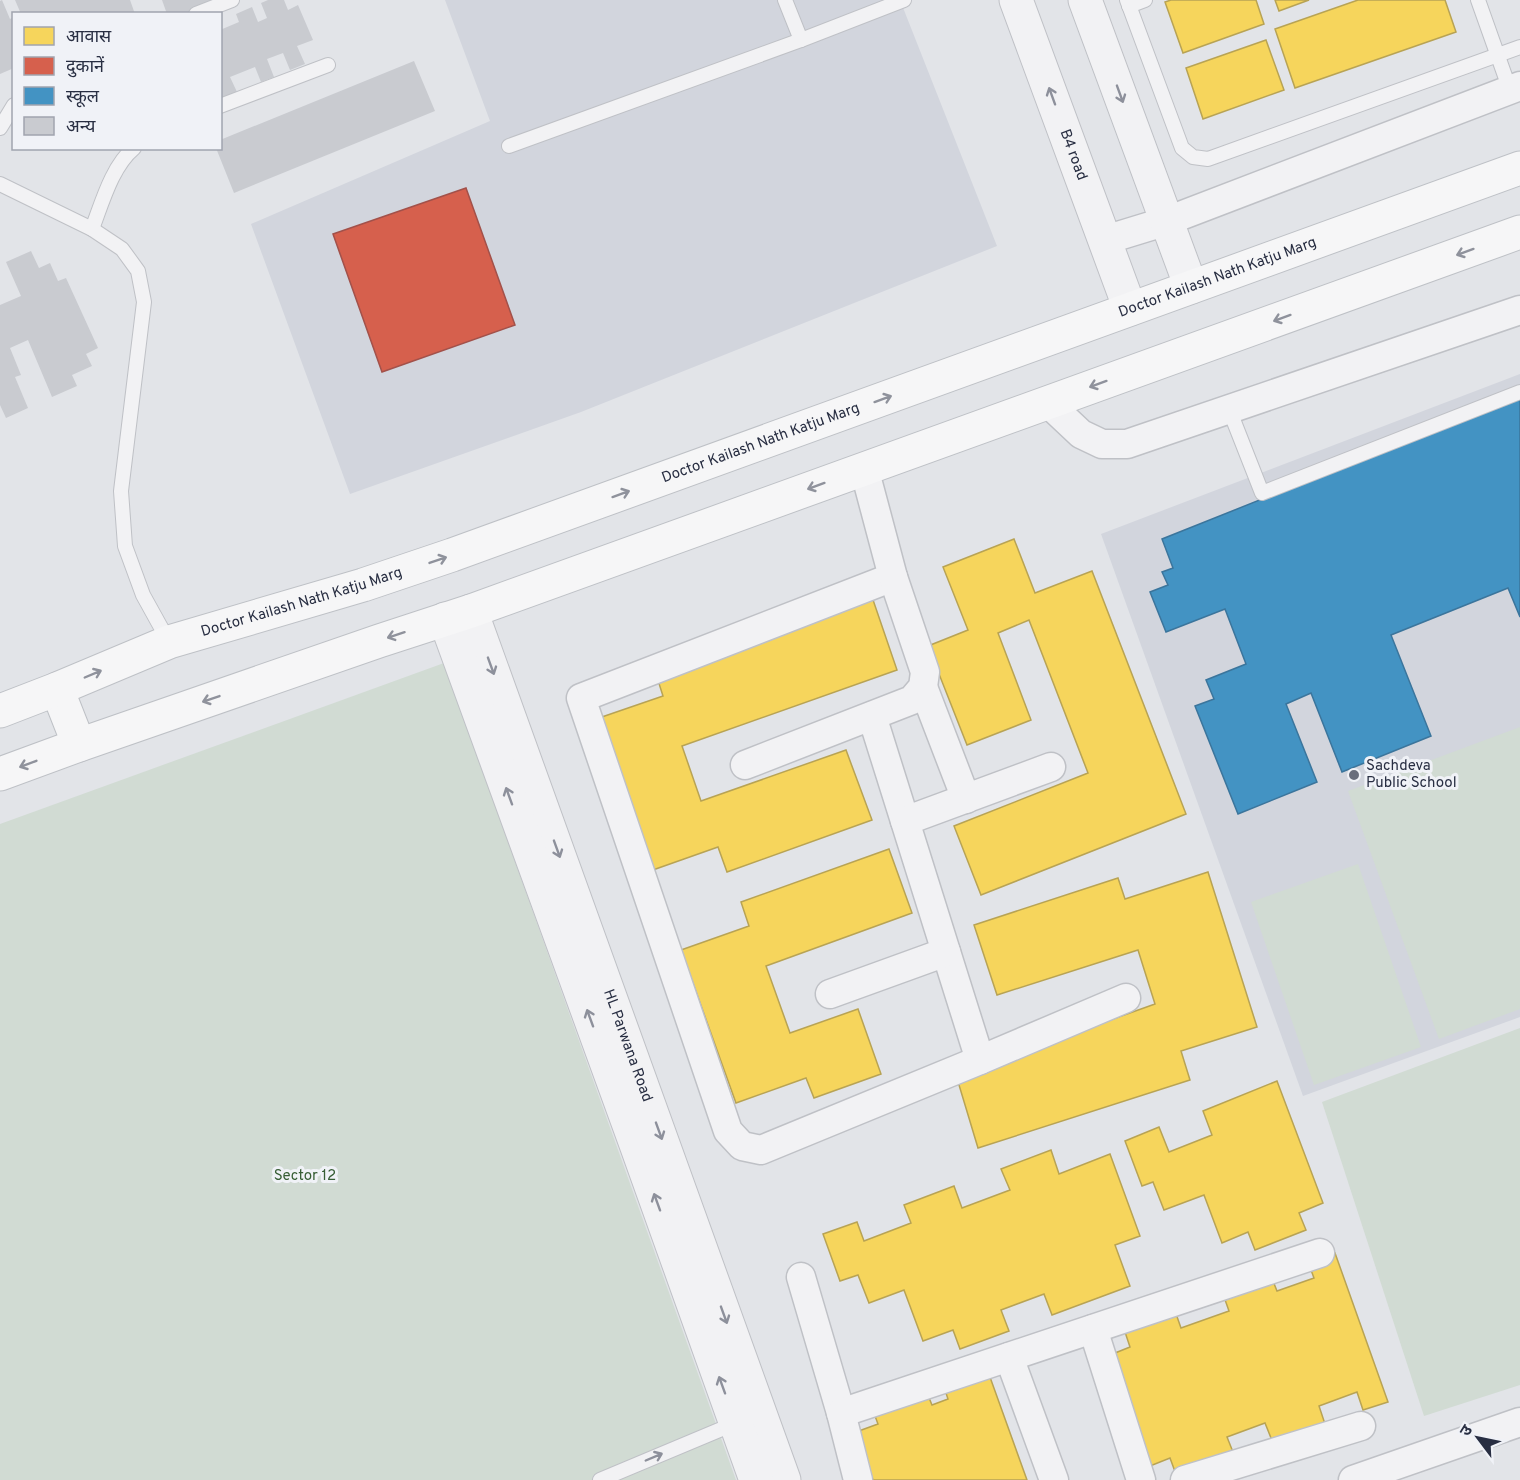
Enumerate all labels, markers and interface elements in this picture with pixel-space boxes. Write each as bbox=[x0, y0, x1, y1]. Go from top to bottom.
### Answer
legend bbox=[12, 12, 222, 150]
text: आवास bbox=[66, 26, 112, 49]
text: दुकानें bbox=[66, 55, 105, 79]
one-way arrow bbox=[1115, 84, 1126, 103]
text: स्कूल bbox=[66, 86, 100, 109]
one-way arrow bbox=[1046, 87, 1057, 106]
text: अन्य bbox=[66, 116, 96, 139]
street label: B4 road bbox=[1055, 126, 1091, 183]
street label: Doctor Kailash Nath Katju Marg bbox=[1116, 233, 1319, 322]
one-way arrow bbox=[1456, 247, 1475, 258]
one-way arrow bbox=[1273, 313, 1291, 324]
one-way arrow bbox=[1089, 379, 1108, 390]
one-way arrow bbox=[873, 392, 892, 403]
street label: Doctor Kailash Nath Katju Marg bbox=[659, 399, 862, 488]
one-way arrow bbox=[807, 481, 826, 492]
one-way arrow bbox=[611, 487, 630, 498]
one-way arrow bbox=[428, 554, 447, 565]
street label: Doctor Kailash Nath Katju Marg bbox=[199, 563, 405, 642]
one-way arrow bbox=[387, 630, 406, 641]
one-way arrow bbox=[487, 656, 498, 675]
one-way arrow bbox=[84, 668, 102, 679]
one-way arrow bbox=[203, 694, 221, 705]
place label: Sachdeva Public School bbox=[1366, 757, 1457, 793]
one-way arrow bbox=[19, 759, 38, 770]
marker: Sachdeva Public School bbox=[1347, 768, 1361, 782]
one-way arrow bbox=[503, 787, 514, 806]
one-way arrow bbox=[553, 839, 564, 858]
street label: HL Parwana Road bbox=[599, 987, 657, 1105]
one-way arrow bbox=[584, 1010, 595, 1028]
one-way arrow bbox=[654, 1122, 665, 1140]
park label: Sector 12 bbox=[274, 1167, 336, 1186]
one-way arrow bbox=[650, 1193, 661, 1212]
one-way arrow bbox=[720, 1305, 731, 1324]
one-way arrow bbox=[716, 1376, 727, 1395]
north arrow bbox=[1448, 1408, 1508, 1468]
text: उ bbox=[1456, 1421, 1478, 1440]
one-way arrow bbox=[644, 1451, 663, 1462]

